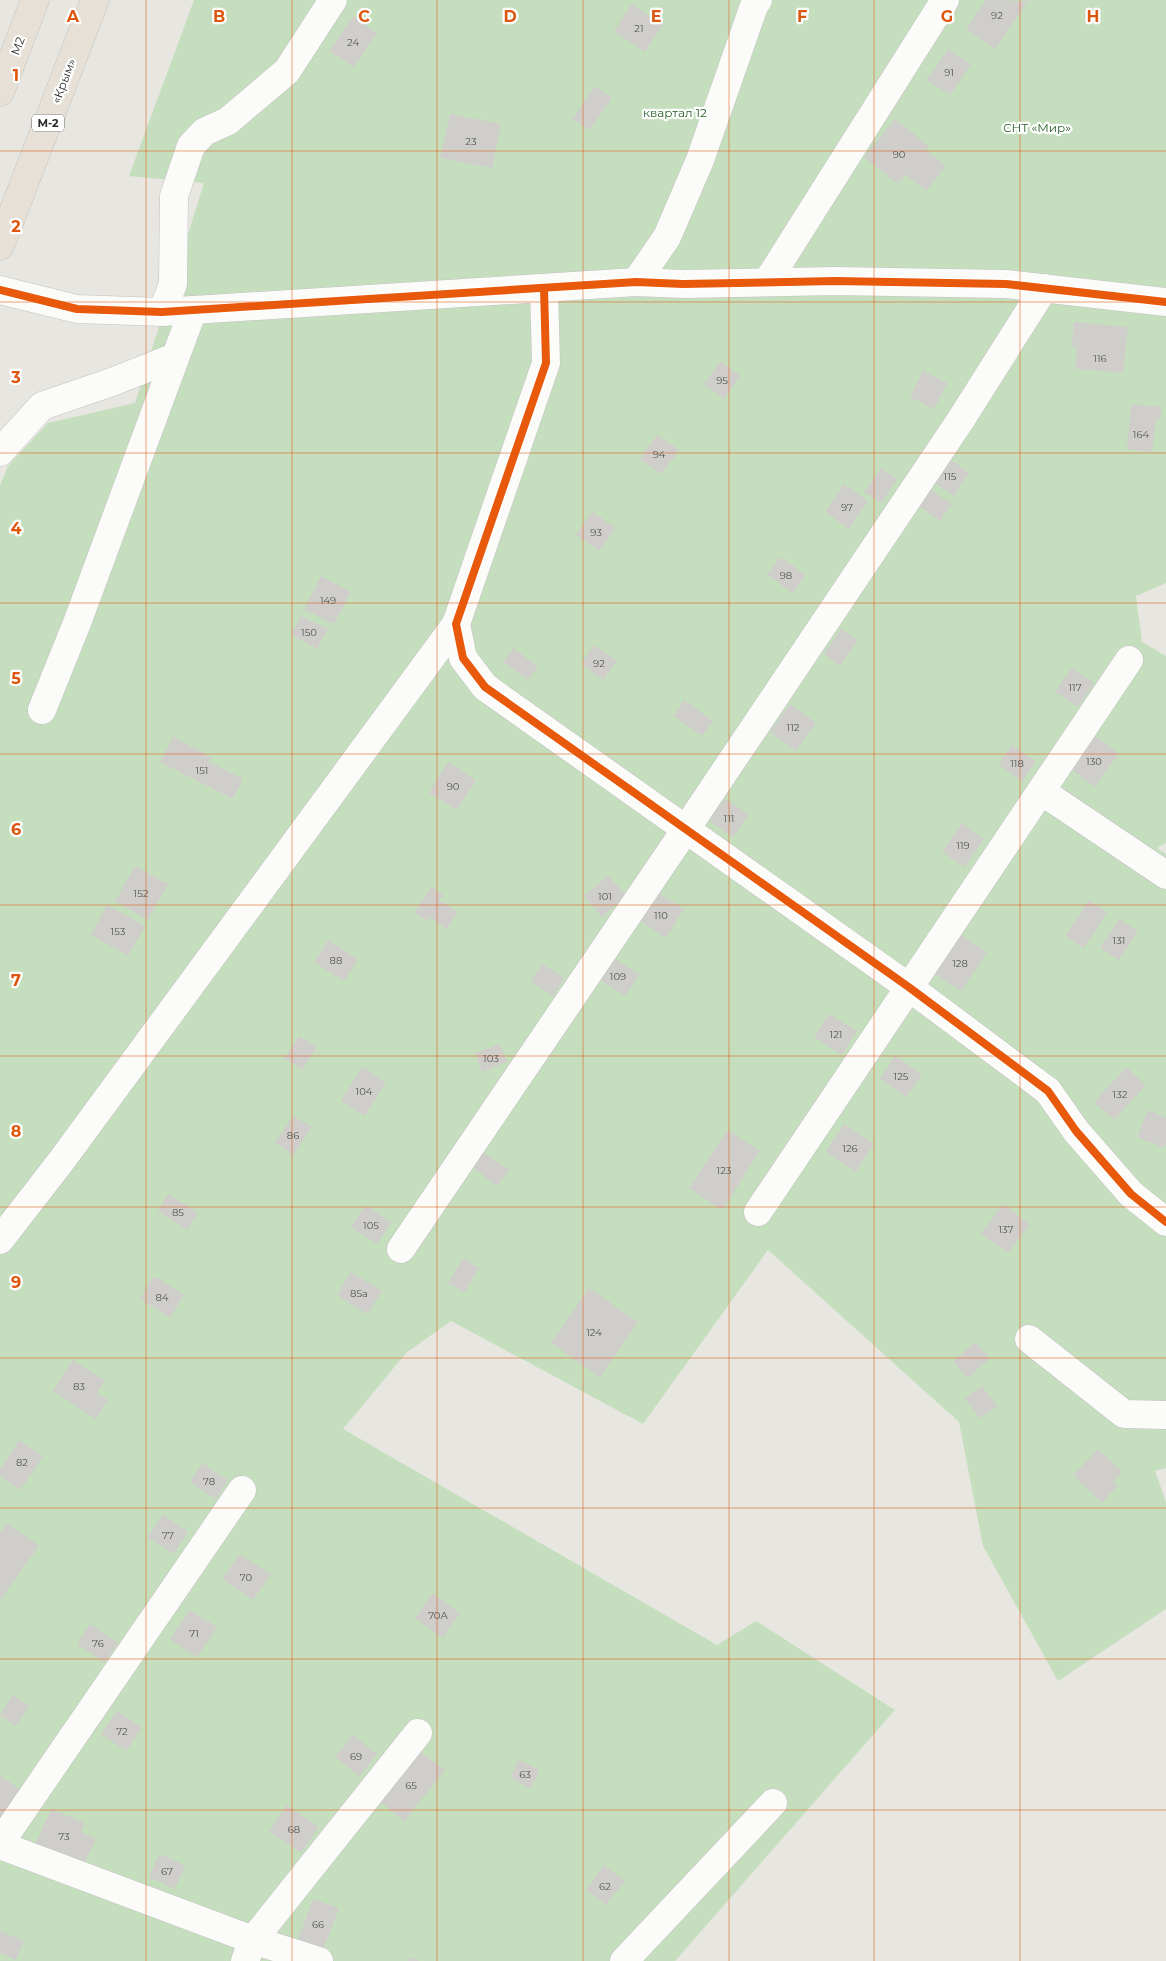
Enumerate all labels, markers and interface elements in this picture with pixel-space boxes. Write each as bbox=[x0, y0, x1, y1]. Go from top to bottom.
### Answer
text: A bbox=[66, 7, 80, 26]
text: B bbox=[213, 7, 225, 26]
text: C bbox=[358, 7, 370, 26]
text: D bbox=[503, 7, 517, 26]
text: E bbox=[651, 7, 661, 26]
text: F bbox=[797, 7, 807, 26]
text: G bbox=[941, 7, 953, 26]
text: H bbox=[1087, 7, 1099, 26]
house number: 92 bbox=[991, 9, 1003, 22]
house number: 21 bbox=[634, 22, 644, 35]
street label: М2 bbox=[7, 34, 28, 57]
house number: 24 bbox=[347, 36, 359, 49]
street label: «Крым» bbox=[48, 56, 79, 105]
text: 1 bbox=[13, 66, 19, 85]
house number: 91 bbox=[944, 66, 954, 79]
park label: квартал 12 bbox=[643, 105, 707, 120]
road number: М-2 bbox=[32, 115, 64, 132]
park label: СНТ «Мир» bbox=[1003, 120, 1071, 135]
house number: 23 bbox=[465, 135, 477, 148]
house number: 90 bbox=[893, 148, 906, 161]
text: 2 bbox=[11, 217, 21, 236]
house number: 116 bbox=[1093, 352, 1107, 365]
text: 3 bbox=[10, 368, 21, 387]
house number: 95 bbox=[716, 374, 728, 387]
house number: 164 bbox=[1133, 428, 1150, 441]
house number: 94 bbox=[653, 448, 666, 461]
house number: 115 bbox=[944, 470, 957, 483]
house number: 97 bbox=[841, 501, 853, 514]
text: 4 bbox=[10, 519, 22, 538]
house number: 93 bbox=[590, 526, 602, 539]
house number: 98 bbox=[780, 569, 792, 582]
house number: 149 bbox=[320, 594, 336, 607]
house number: 150 bbox=[301, 626, 317, 639]
house number: 92 bbox=[593, 657, 605, 670]
text: 5 bbox=[11, 669, 21, 688]
house number: 117 bbox=[1068, 681, 1082, 694]
house number: 112 bbox=[787, 721, 800, 734]
house number: 130 bbox=[1086, 755, 1102, 768]
house number: 118 bbox=[1010, 757, 1024, 770]
house number: 151 bbox=[196, 764, 208, 777]
house number: 90 bbox=[447, 780, 460, 793]
house number: 111 bbox=[724, 812, 734, 825]
text: 6 bbox=[11, 820, 21, 839]
house number: 119 bbox=[956, 839, 970, 852]
house number: 152 bbox=[134, 887, 149, 900]
house number: 101 bbox=[598, 890, 612, 903]
house number: 110 bbox=[654, 909, 668, 922]
house number: 153 bbox=[111, 925, 126, 938]
house number: 131 bbox=[1113, 934, 1125, 947]
house number: 88 bbox=[330, 954, 342, 967]
house number: 128 bbox=[952, 957, 968, 970]
house number: 109 bbox=[610, 970, 626, 983]
text: 7 bbox=[11, 971, 21, 990]
house number: 121 bbox=[830, 1028, 842, 1041]
house number: 103 bbox=[483, 1052, 499, 1065]
house number: 125 bbox=[894, 1070, 909, 1083]
house number: 104 bbox=[356, 1085, 373, 1098]
house number: 132 bbox=[1113, 1088, 1128, 1101]
text: 8 bbox=[11, 1122, 21, 1141]
house number: 86 bbox=[287, 1129, 299, 1142]
house number: 126 bbox=[842, 1142, 858, 1155]
house number: 123 bbox=[717, 1164, 732, 1177]
house number: 85 bbox=[172, 1206, 184, 1219]
house number: 105 bbox=[363, 1219, 379, 1232]
house number: 137 bbox=[998, 1223, 1014, 1236]
text: 9 bbox=[11, 1273, 21, 1292]
house number: 85а bbox=[350, 1287, 368, 1300]
house number: 84 bbox=[156, 1291, 169, 1304]
house number: 124 bbox=[586, 1326, 602, 1339]
house number: 83 bbox=[73, 1380, 85, 1393]
house number: 82 bbox=[16, 1456, 28, 1469]
house number: 78 bbox=[203, 1475, 215, 1488]
house number: 77 bbox=[162, 1529, 174, 1542]
house number: 70 bbox=[240, 1571, 253, 1584]
house number: 70А bbox=[428, 1609, 448, 1622]
house number: 71 bbox=[189, 1627, 199, 1640]
house number: 76 bbox=[92, 1637, 104, 1650]
house number: 72 bbox=[116, 1725, 128, 1738]
house number: 69 bbox=[350, 1750, 362, 1763]
house number: 63 bbox=[519, 1768, 531, 1781]
house number: 65 bbox=[405, 1779, 417, 1792]
house number: 68 bbox=[288, 1823, 300, 1836]
house number: 73 bbox=[58, 1830, 70, 1843]
house number: 67 bbox=[161, 1865, 173, 1878]
house number: 62 bbox=[599, 1880, 611, 1893]
house number: 66 bbox=[312, 1918, 324, 1931]

